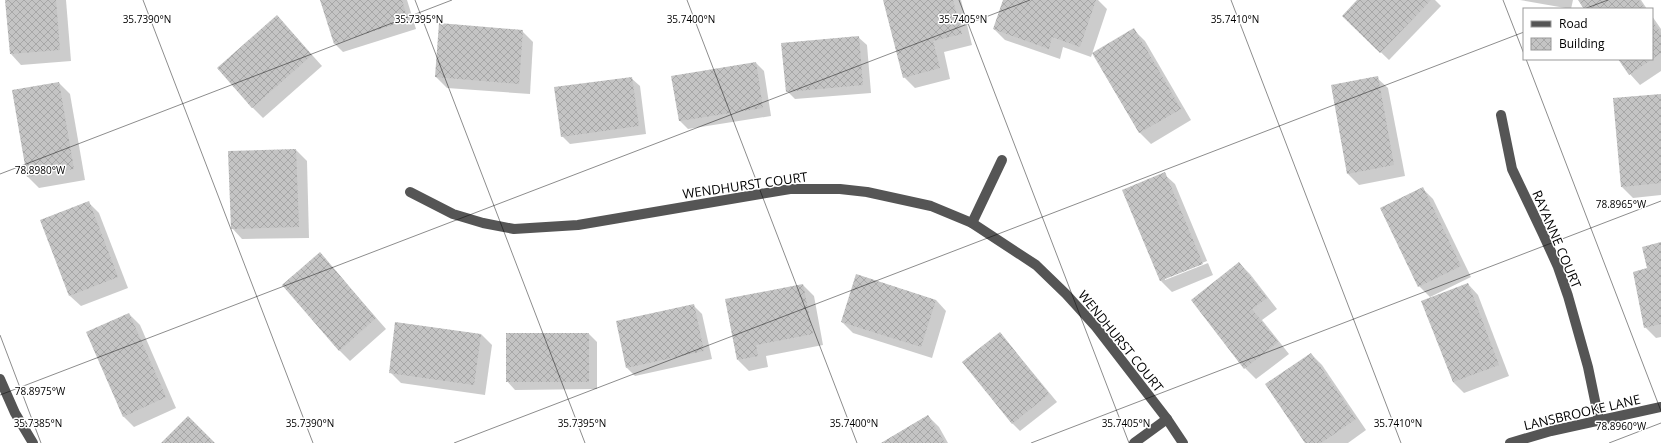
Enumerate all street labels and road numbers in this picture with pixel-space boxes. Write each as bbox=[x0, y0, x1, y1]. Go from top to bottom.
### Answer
street label: WENDHURST COURT bbox=[681, 167, 810, 203]
street label: RAYANNE COURT bbox=[1528, 187, 1586, 292]
street label: WENDHURST COURT bbox=[1074, 286, 1168, 396]
street label: LANSBROOKE LANE bbox=[1522, 390, 1642, 434]

